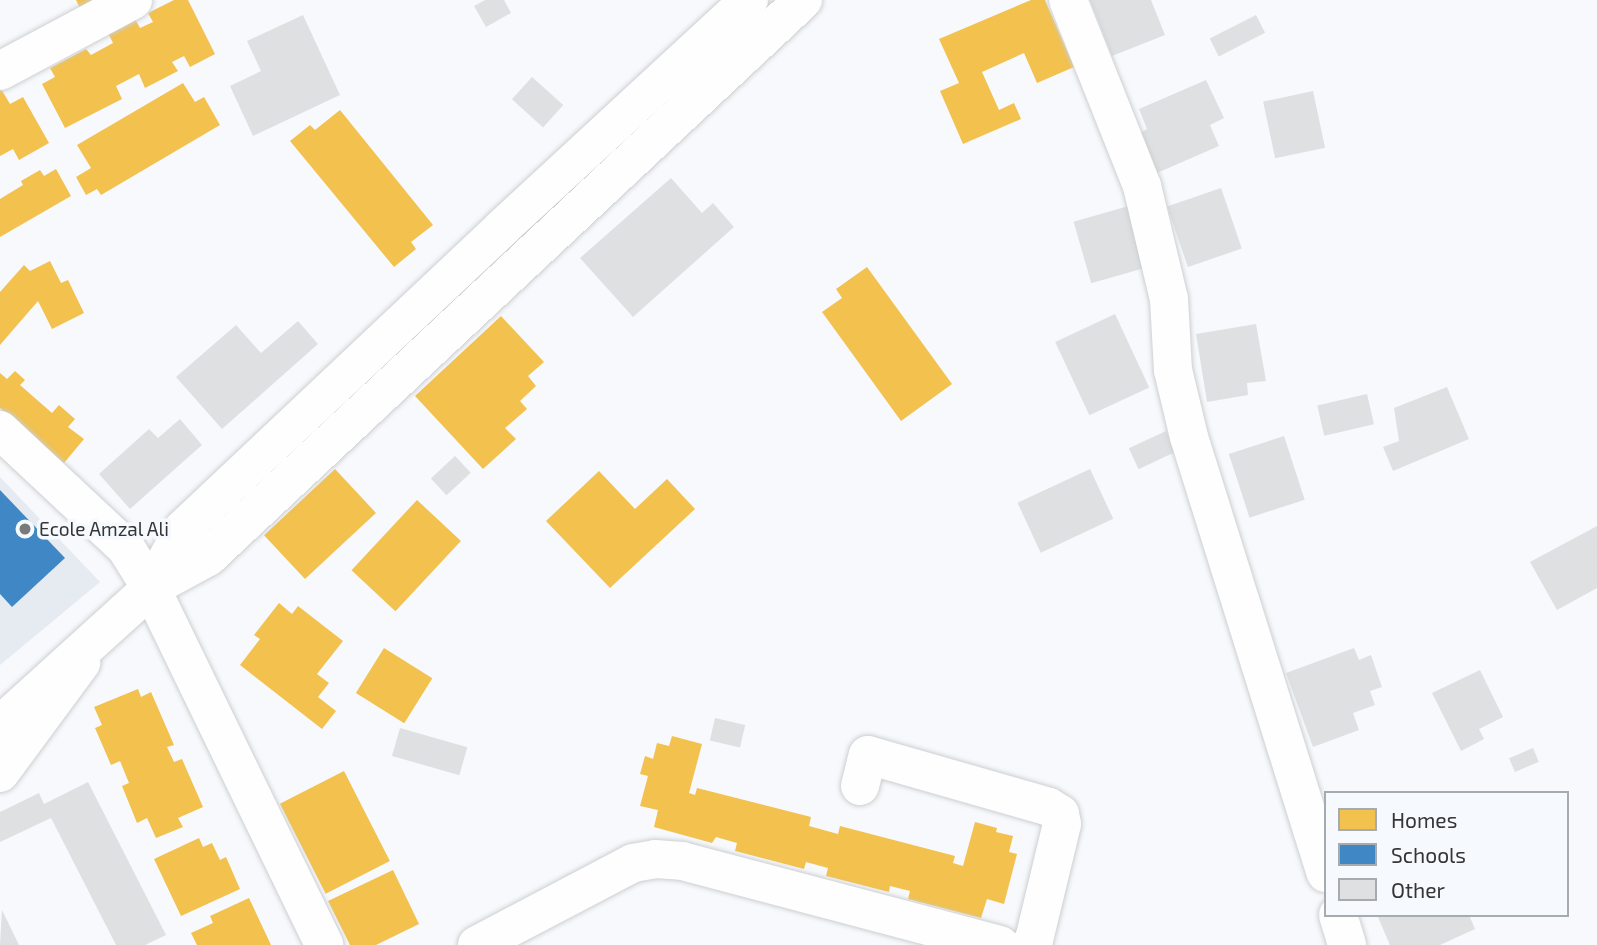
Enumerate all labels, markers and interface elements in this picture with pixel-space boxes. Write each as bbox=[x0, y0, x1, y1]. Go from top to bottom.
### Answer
place label: Ecole Amzal Ali bbox=[39, 518, 170, 540]
marker: Ecole Amzal Ali bbox=[17, 521, 33, 537]
legend bbox=[1324, 791, 1569, 917]
text: Homes bbox=[1391, 807, 1457, 832]
text: Schools bbox=[1391, 842, 1466, 867]
text: Other bbox=[1391, 877, 1445, 902]

